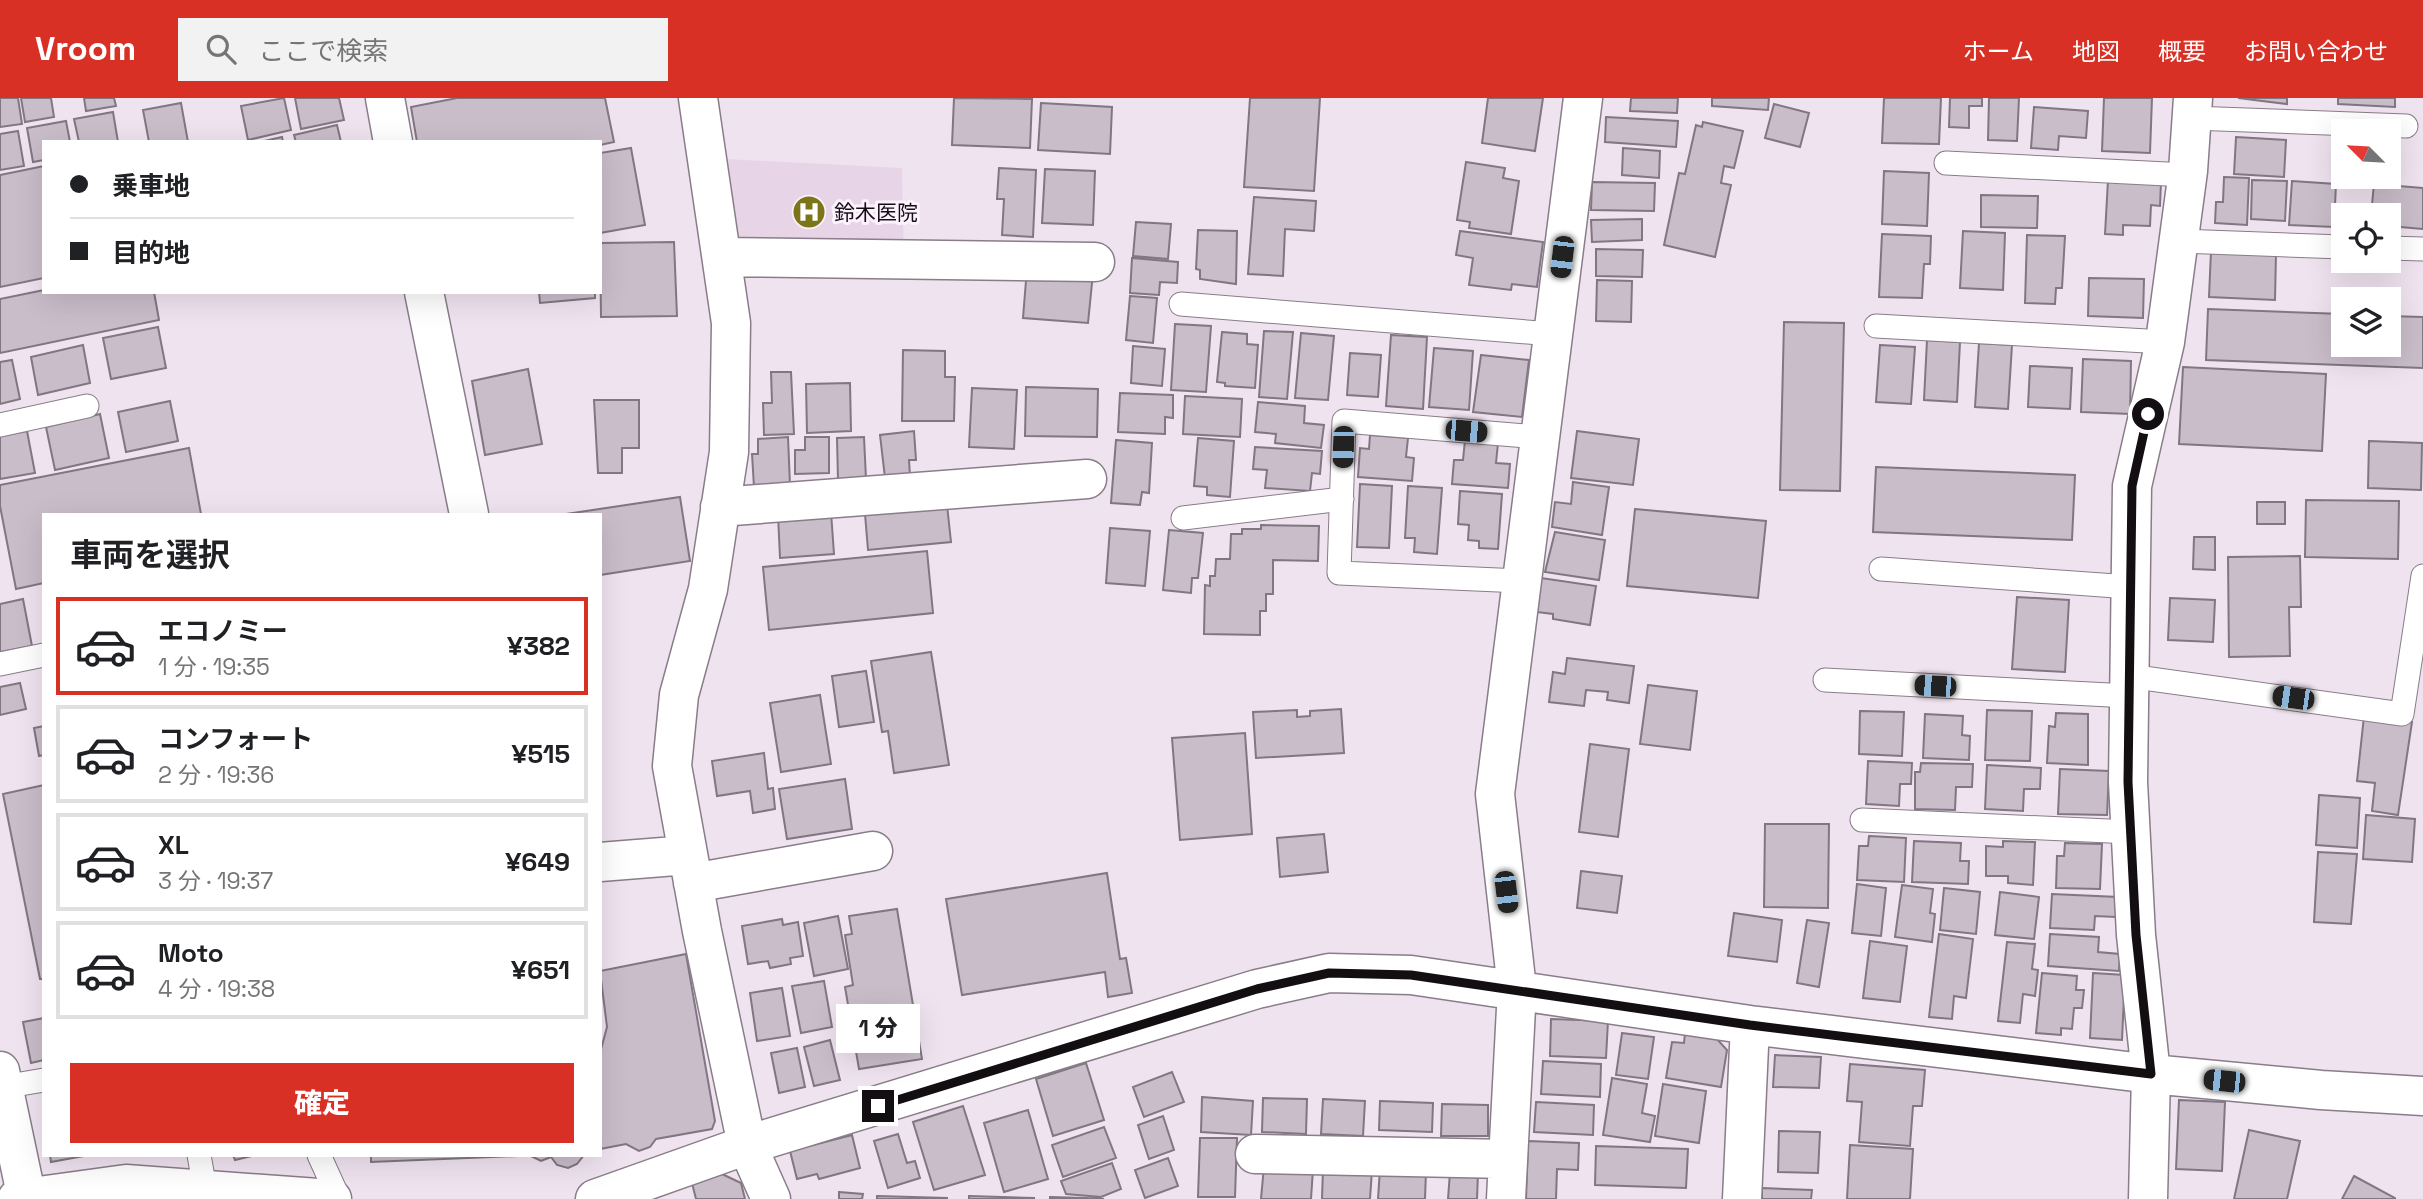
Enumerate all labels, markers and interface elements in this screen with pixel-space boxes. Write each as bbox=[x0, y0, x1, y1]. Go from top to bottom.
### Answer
search box bbox=[178, 18, 668, 81]
text: Vroom bbox=[35, 28, 136, 70]
icon: search bbox=[202, 30, 240, 68]
text: ここで検索 bbox=[258, 34, 388, 68]
text: ホーム bbox=[1963, 36, 2034, 67]
text: 地図 bbox=[2072, 36, 2120, 67]
text: 概要 bbox=[2158, 36, 2206, 67]
text: お問い合わせ bbox=[2244, 36, 2388, 67]
north arrow bbox=[2331, 119, 2401, 189]
map controls bbox=[2331, 119, 2401, 357]
text: 乗車地 bbox=[112, 169, 190, 203]
hospital icon: 鈴木医院 bbox=[790, 193, 828, 231]
place label: 鈴木医院 bbox=[834, 199, 918, 226]
button: locate bbox=[2331, 203, 2401, 273]
car bbox=[1550, 235, 1575, 279]
text: 目的地 bbox=[112, 236, 190, 270]
button: layers bbox=[2331, 287, 2401, 357]
route start bbox=[2132, 398, 2164, 430]
car bbox=[1445, 419, 1488, 443]
car bbox=[1332, 426, 1355, 468]
text: 車両を選択 bbox=[70, 535, 230, 575]
text: エコノミー bbox=[158, 614, 288, 648]
icon: car bbox=[74, 615, 137, 678]
text: ¥382 bbox=[507, 629, 570, 663]
text: 1 分 · 19:35 bbox=[158, 652, 270, 682]
car bbox=[1914, 674, 1957, 698]
car bbox=[2271, 685, 2316, 711]
text: コンフォート bbox=[158, 722, 313, 756]
icon: car bbox=[74, 723, 137, 786]
text: ¥515 bbox=[511, 737, 570, 771]
text: 2 分 · 19:36 bbox=[158, 760, 274, 790]
text: XL bbox=[158, 828, 189, 862]
icon: car bbox=[74, 831, 137, 894]
text: ¥649 bbox=[505, 845, 570, 879]
text: 3 分 · 19:37 bbox=[158, 866, 273, 896]
car bbox=[1494, 870, 1519, 914]
text: Moto bbox=[158, 936, 224, 970]
icon: car bbox=[74, 939, 137, 1002]
text: ¥651 bbox=[511, 953, 570, 987]
text: 4 分 · 19:38 bbox=[158, 974, 275, 1004]
callout: 1 分 bbox=[836, 1004, 920, 1054]
text: 1 分 bbox=[858, 1013, 898, 1043]
button: 確定 bbox=[70, 1063, 574, 1143]
car bbox=[2203, 1068, 2246, 1094]
route end bbox=[862, 1090, 894, 1122]

